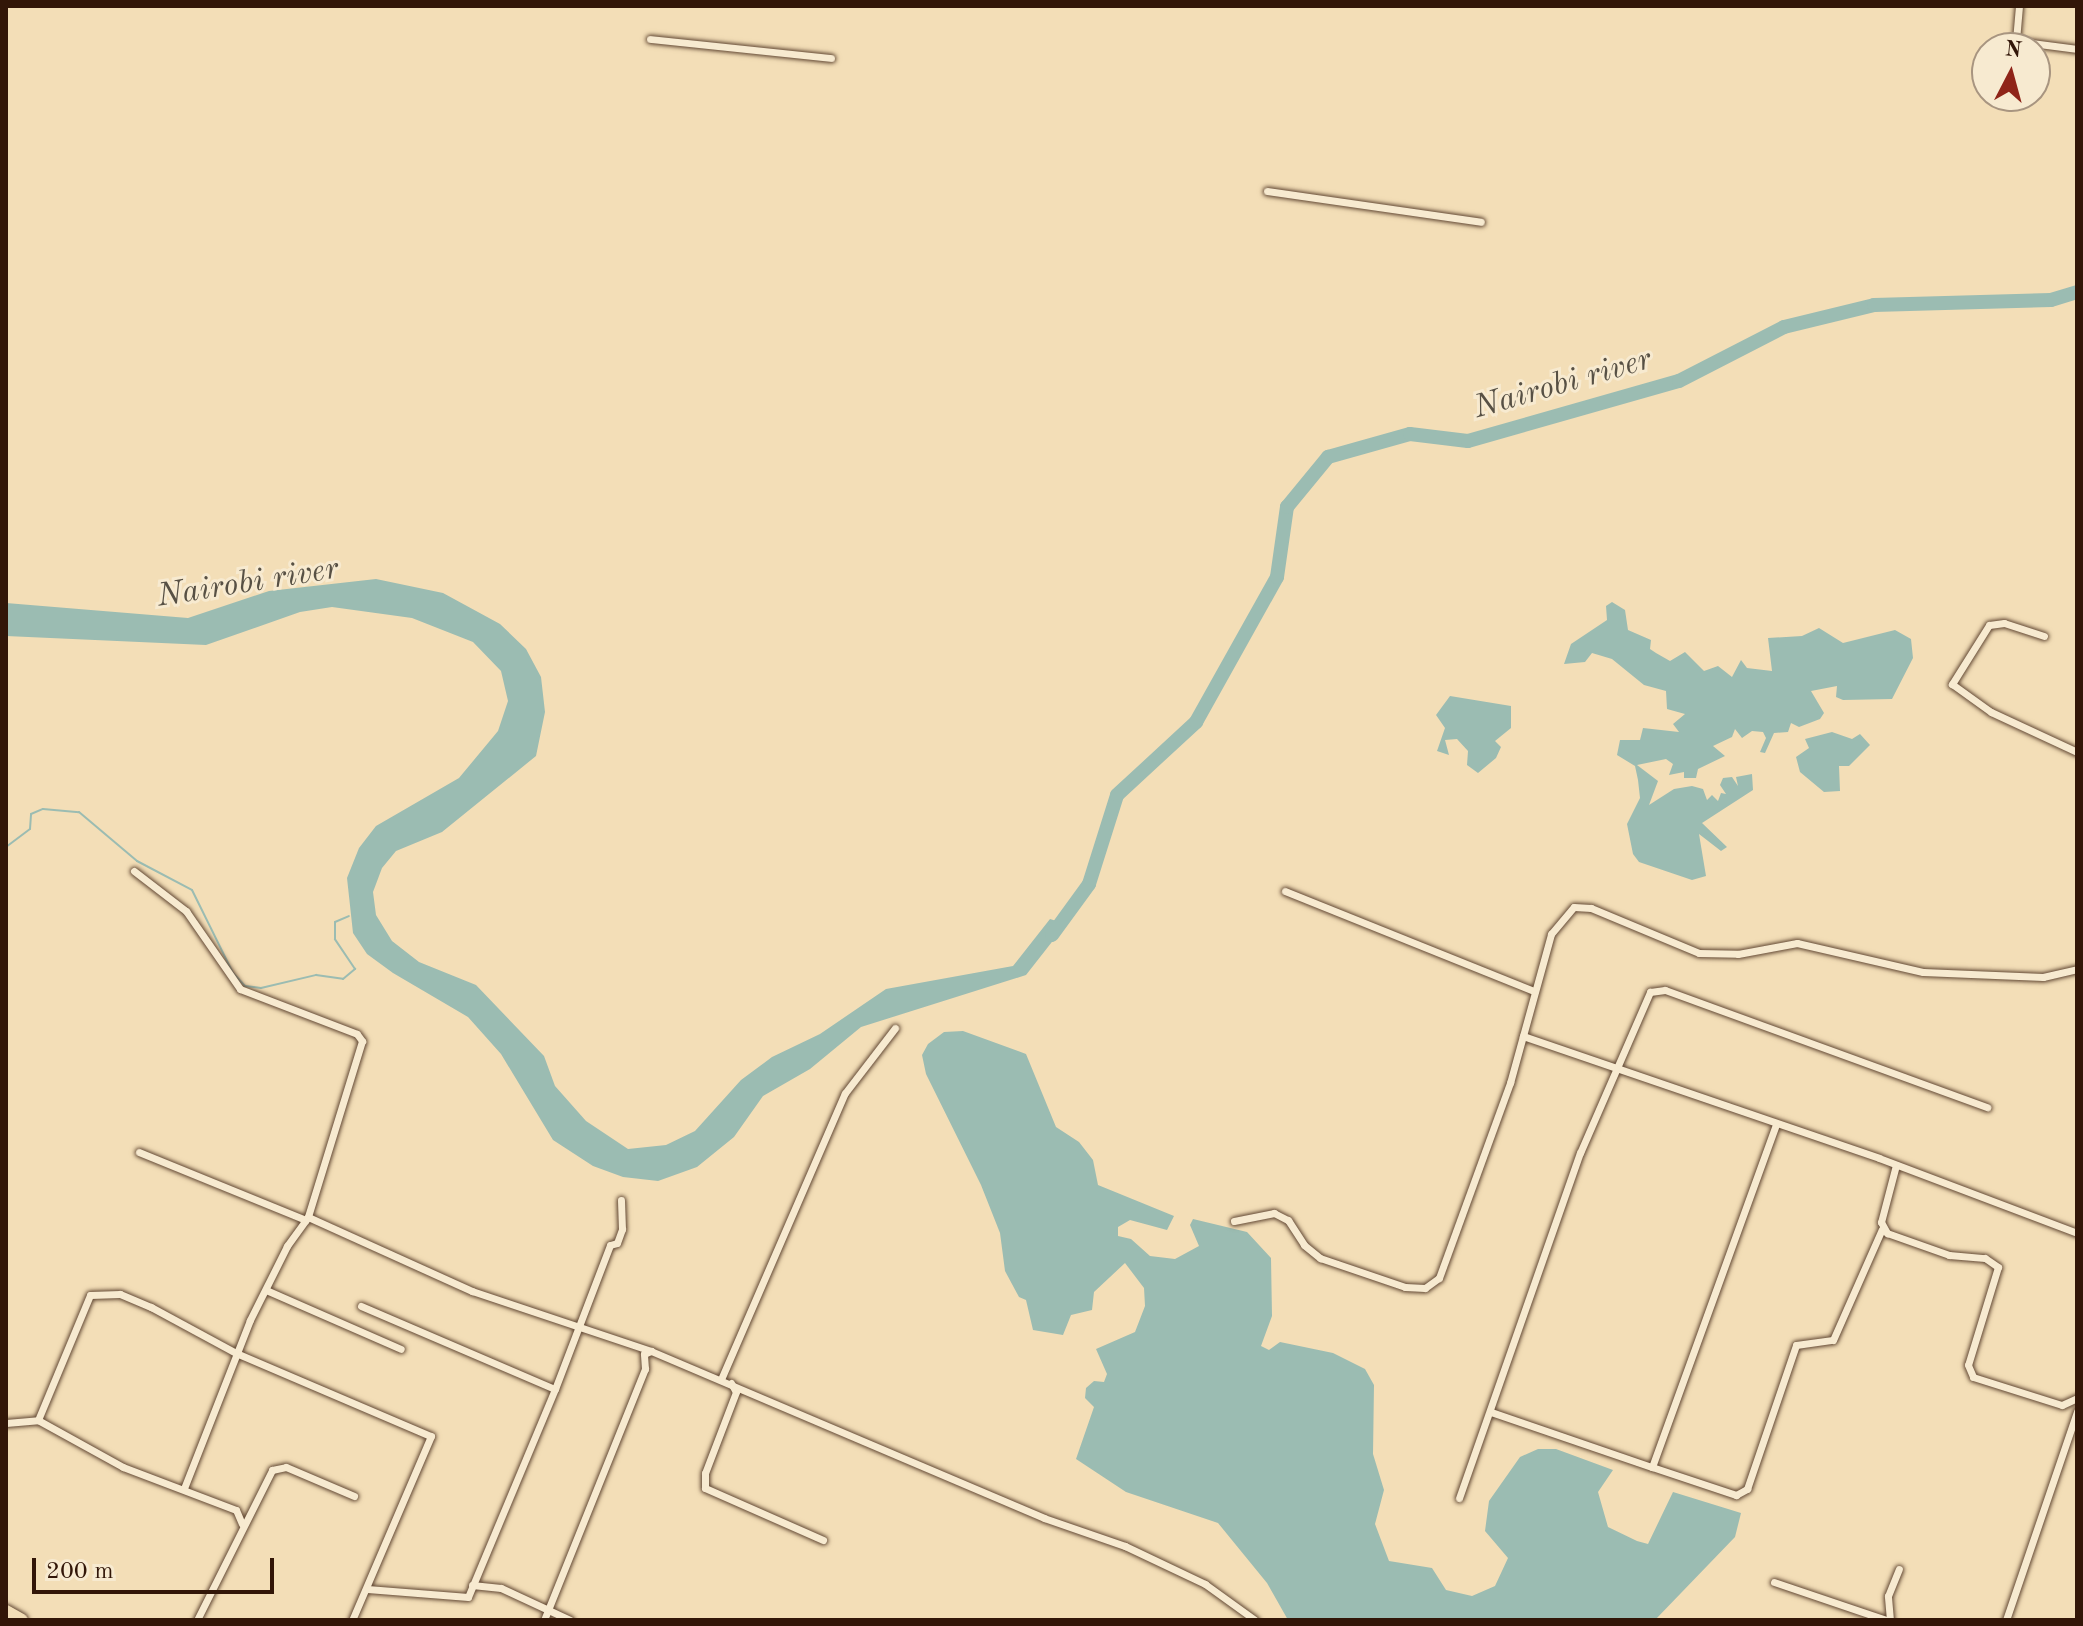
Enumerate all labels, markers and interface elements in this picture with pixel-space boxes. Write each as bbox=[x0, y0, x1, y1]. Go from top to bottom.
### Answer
north arrow bbox=[1971, 32, 2051, 112]
text: N bbox=[2004, 38, 2023, 62]
water label: Nairobi river bbox=[1470, 341, 1656, 429]
water label: Nairobi river bbox=[155, 551, 341, 617]
scale bar bbox=[36, 1542, 278, 1592]
text: 200 m bbox=[46, 1560, 114, 1584]

